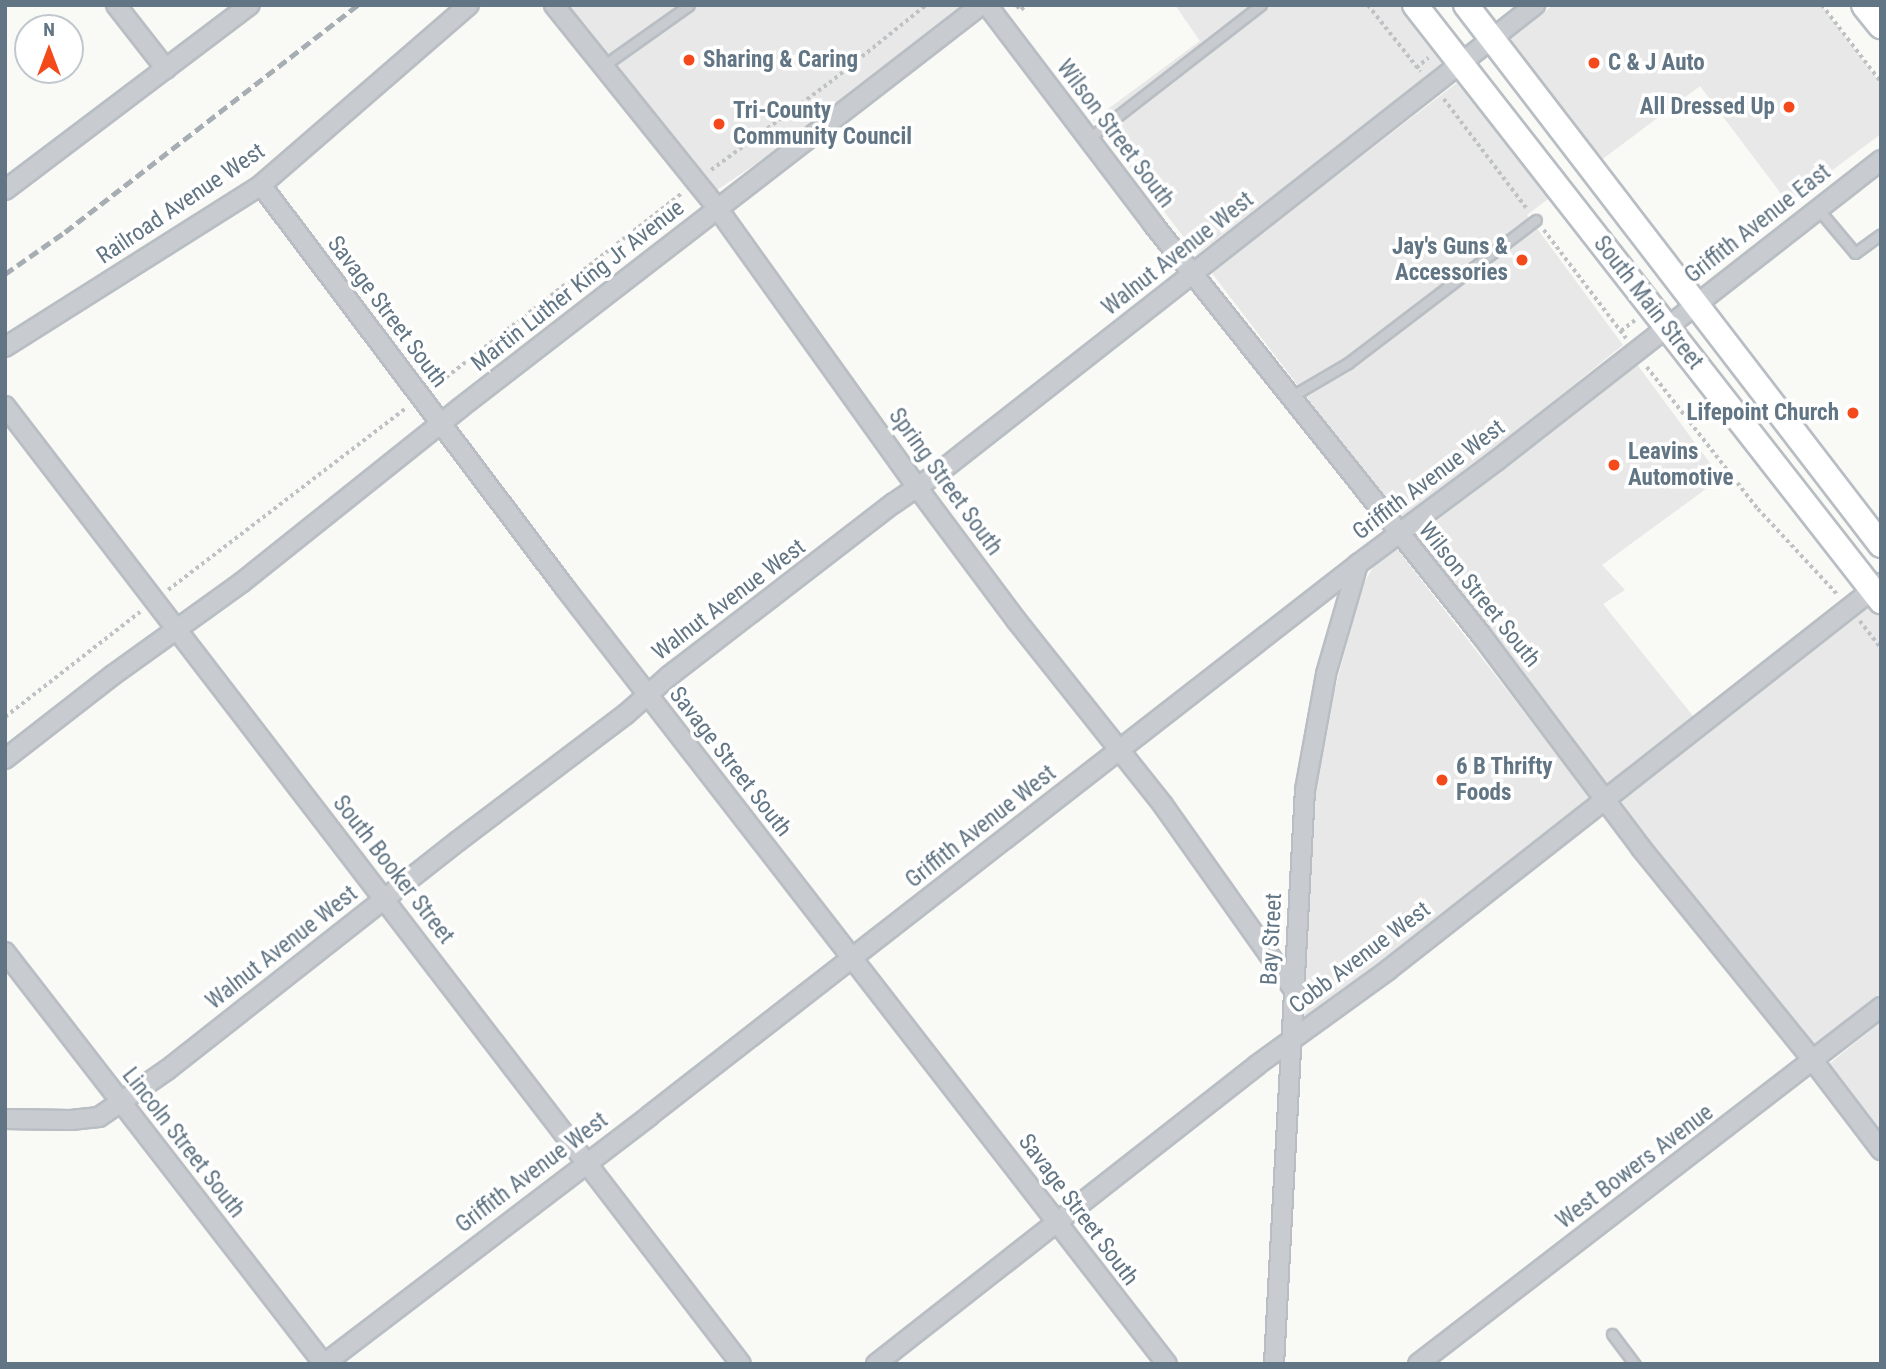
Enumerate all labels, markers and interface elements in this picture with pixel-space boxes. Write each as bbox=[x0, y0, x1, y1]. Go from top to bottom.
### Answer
north arrow bbox=[14, 14, 84, 84]
text: N bbox=[43, 18, 55, 41]
place label: Sharing & Caring bbox=[703, 46, 858, 74]
place label: C & J Auto bbox=[1608, 49, 1705, 77]
marker: Sharing & Caring bbox=[681, 52, 697, 68]
street label: Wilson Street South bbox=[1050, 55, 1180, 213]
marker: C & J Auto bbox=[1586, 55, 1602, 71]
place label: All Dressed Up bbox=[1640, 93, 1775, 121]
place label: Tri-County Community Council bbox=[733, 97, 912, 151]
marker: All Dressed Up bbox=[1781, 99, 1797, 115]
marker: Tri-County Community Council bbox=[711, 116, 727, 132]
street label: Railroad Avenue West bbox=[92, 138, 270, 270]
street label: Griffith Avenue East bbox=[1680, 159, 1836, 289]
street label: Walnut Avenue West bbox=[1097, 186, 1259, 322]
street label: Martin Luther King Jr Avenue bbox=[466, 194, 690, 378]
street label: Savage Street South bbox=[321, 231, 453, 393]
street label: South Main Street bbox=[1587, 231, 1709, 375]
place label: Jay's Guns & Accessories bbox=[1392, 233, 1508, 287]
marker: Jay's Guns & Accessories bbox=[1514, 252, 1530, 268]
place label: Lifepoint Church bbox=[1687, 399, 1839, 427]
street label: Spring Street South bbox=[882, 403, 1008, 561]
marker: Lifepoint Church bbox=[1845, 405, 1861, 421]
street label: Griffith Avenue West bbox=[1348, 414, 1510, 546]
place label: Leavins Automotive bbox=[1628, 438, 1734, 492]
marker: Leavins Automotive bbox=[1606, 457, 1622, 473]
street label: Wilson Street South bbox=[1412, 517, 1546, 673]
street label: Walnut Avenue West bbox=[647, 533, 811, 667]
street label: Savage Street South bbox=[663, 682, 797, 842]
place label: 6 B Thrifty Foods bbox=[1456, 753, 1553, 807]
street label: Griffith Avenue West bbox=[900, 760, 1062, 894]
marker: 6 B Thrifty Foods bbox=[1434, 772, 1450, 788]
street label: South Booker Street bbox=[327, 790, 459, 950]
street label: Walnut Avenue West bbox=[201, 880, 363, 1016]
street label: Bay Street bbox=[1256, 892, 1288, 986]
street label: Cobb Avenue West bbox=[1284, 896, 1436, 1020]
street label: Lincoln Street South bbox=[116, 1062, 250, 1224]
street label: West Bowers Avenue bbox=[1551, 1099, 1719, 1235]
street label: Griffith Avenue West bbox=[451, 1107, 613, 1239]
street label: Savage Street South bbox=[1012, 1129, 1144, 1291]

